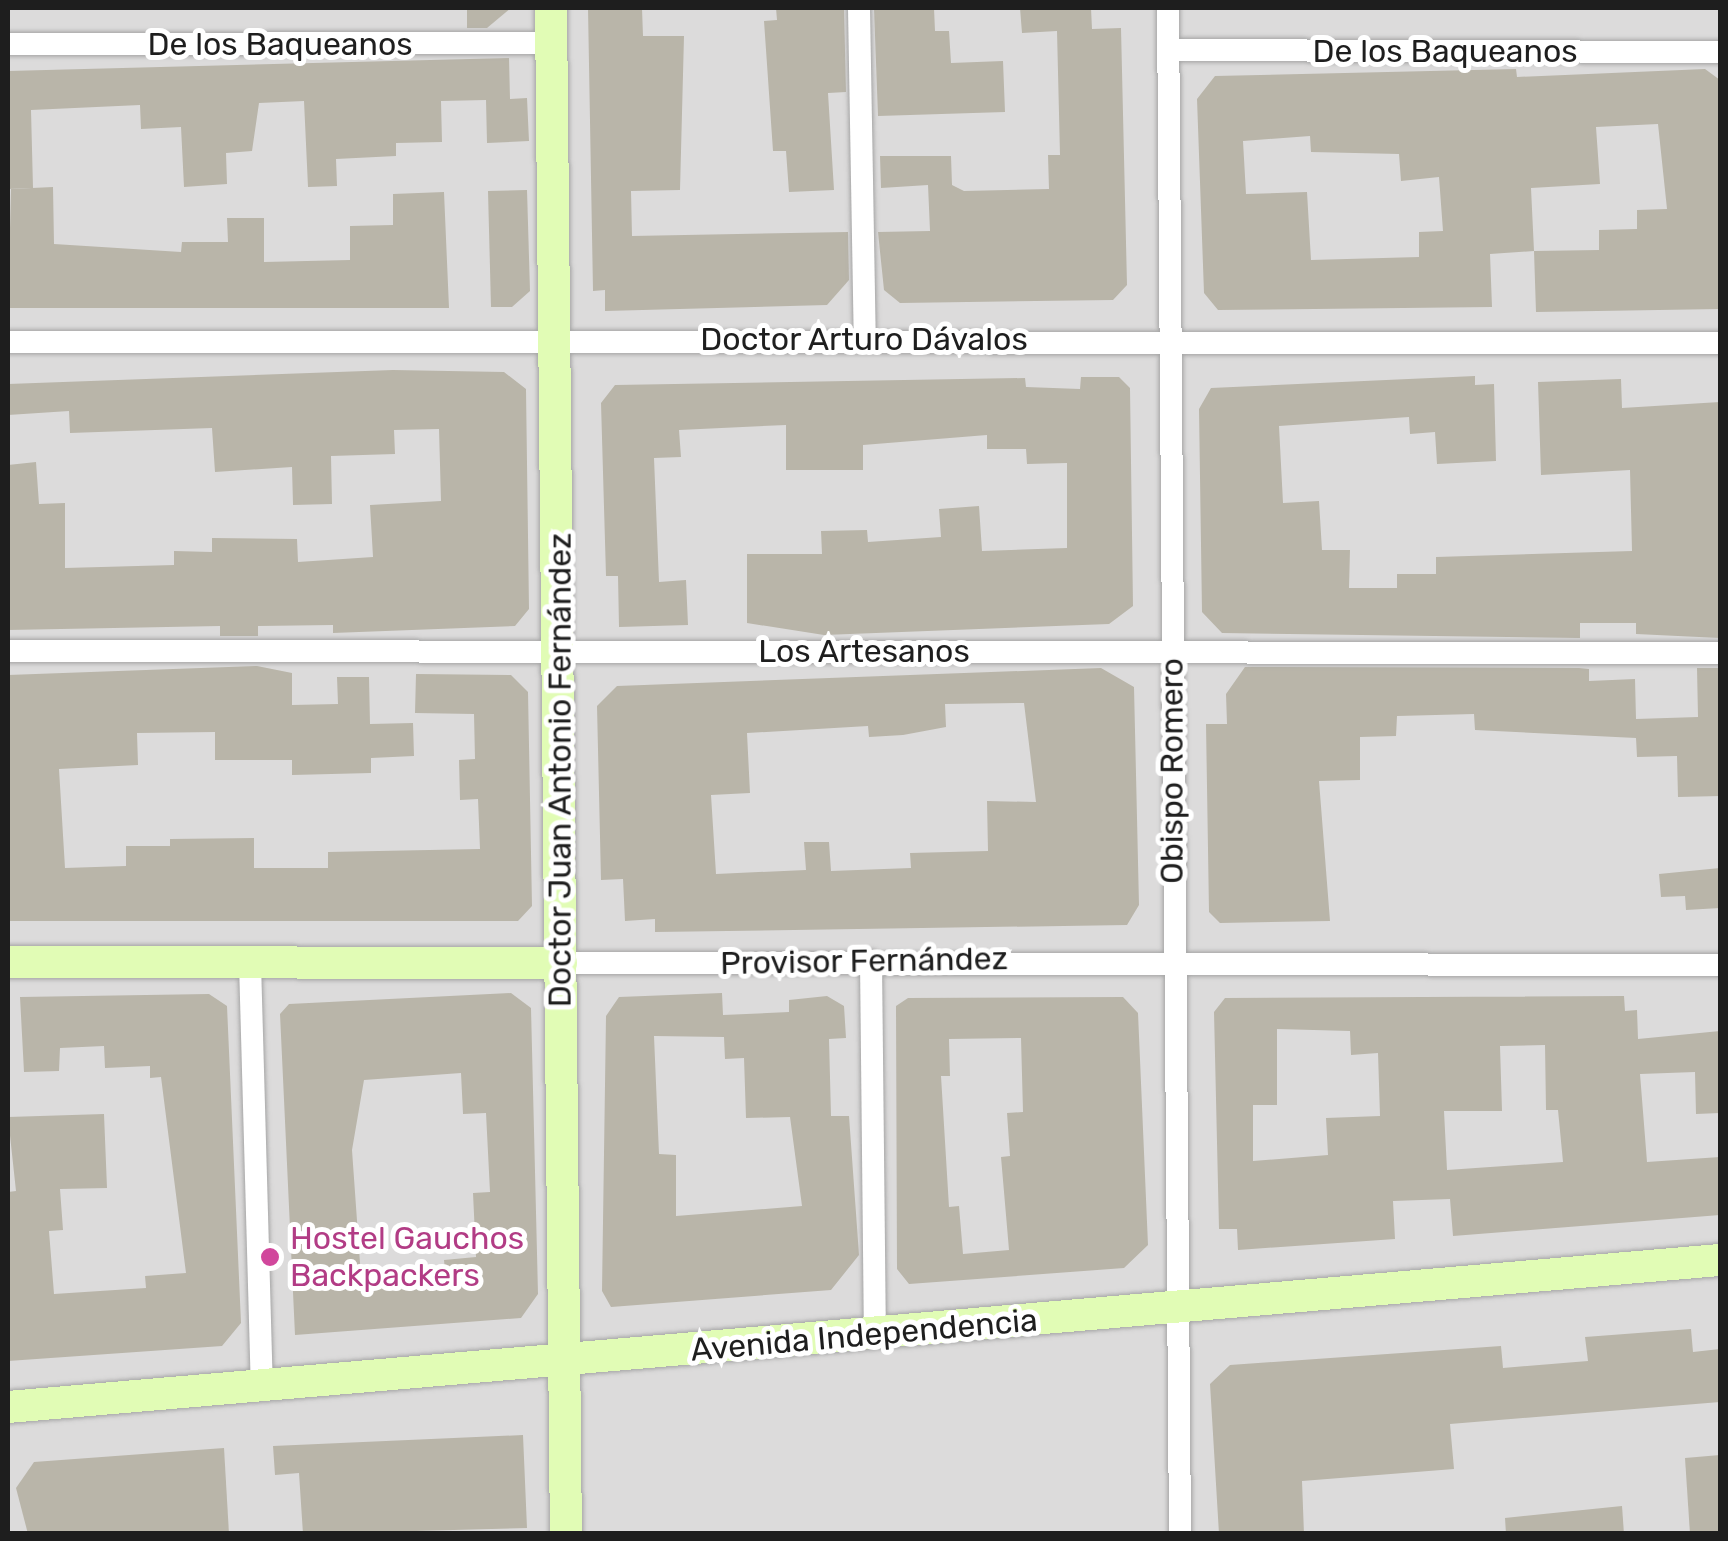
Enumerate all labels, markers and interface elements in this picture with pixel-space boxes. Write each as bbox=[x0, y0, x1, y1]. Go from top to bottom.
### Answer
street label: De los Baqueanos bbox=[147, 25, 413, 63]
street label: De los Baqueanos bbox=[1312, 32, 1578, 70]
street label: Doctor Arturo Dávalos bbox=[700, 320, 1028, 358]
street label: Doctor Juan Antonio Fernández bbox=[541, 532, 579, 1008]
street label: Los Artesanos bbox=[758, 632, 970, 670]
street label: Obispo Romero bbox=[1153, 658, 1191, 884]
street label: Provisor Fernández bbox=[719, 939, 1009, 983]
place label: Hostel Gauchos Backpackers bbox=[290, 1220, 524, 1295]
marker: Hostel Gauchos Backpackers bbox=[259, 1246, 281, 1268]
street label: Avenida Independencia bbox=[689, 1301, 1039, 1369]

